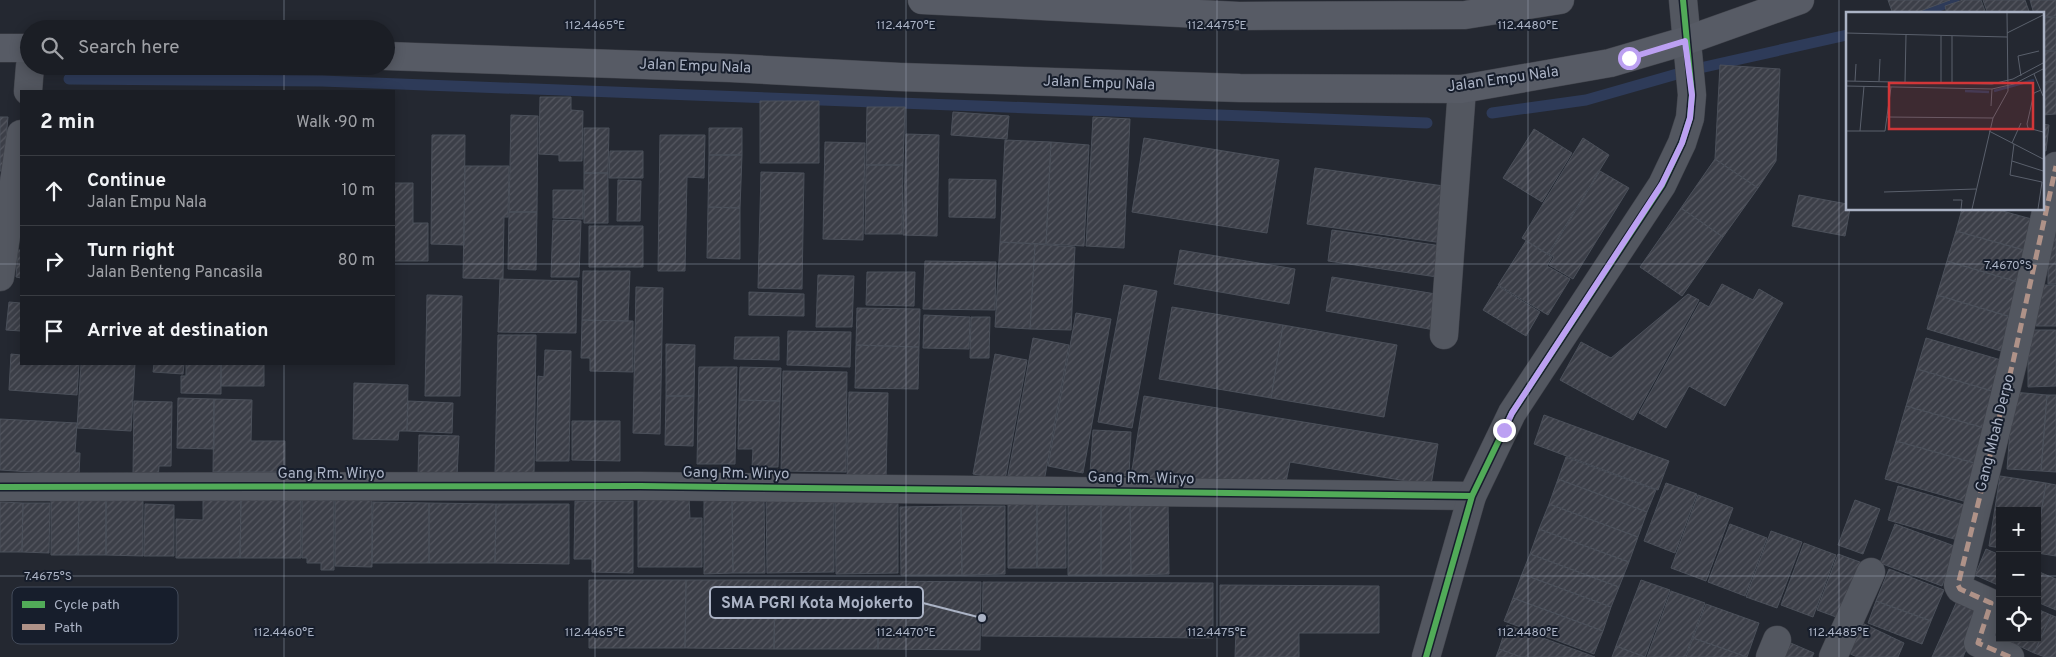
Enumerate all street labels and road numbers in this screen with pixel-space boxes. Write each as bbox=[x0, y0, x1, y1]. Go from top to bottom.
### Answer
street label: Jalan Empu Nala bbox=[639, 56, 751, 78]
street label: Jalan Empu Nala bbox=[1446, 63, 1560, 97]
street label: Jalan Empu Nala bbox=[1043, 73, 1155, 95]
street label: Gang Mbah Derpo bbox=[1972, 372, 2020, 494]
street label: Gang Rm. Wiryo bbox=[682, 464, 790, 484]
street label: Gang Rm. Wiryo bbox=[277, 465, 385, 484]
street label: Gang Rm. Wiryo bbox=[1087, 469, 1195, 489]

